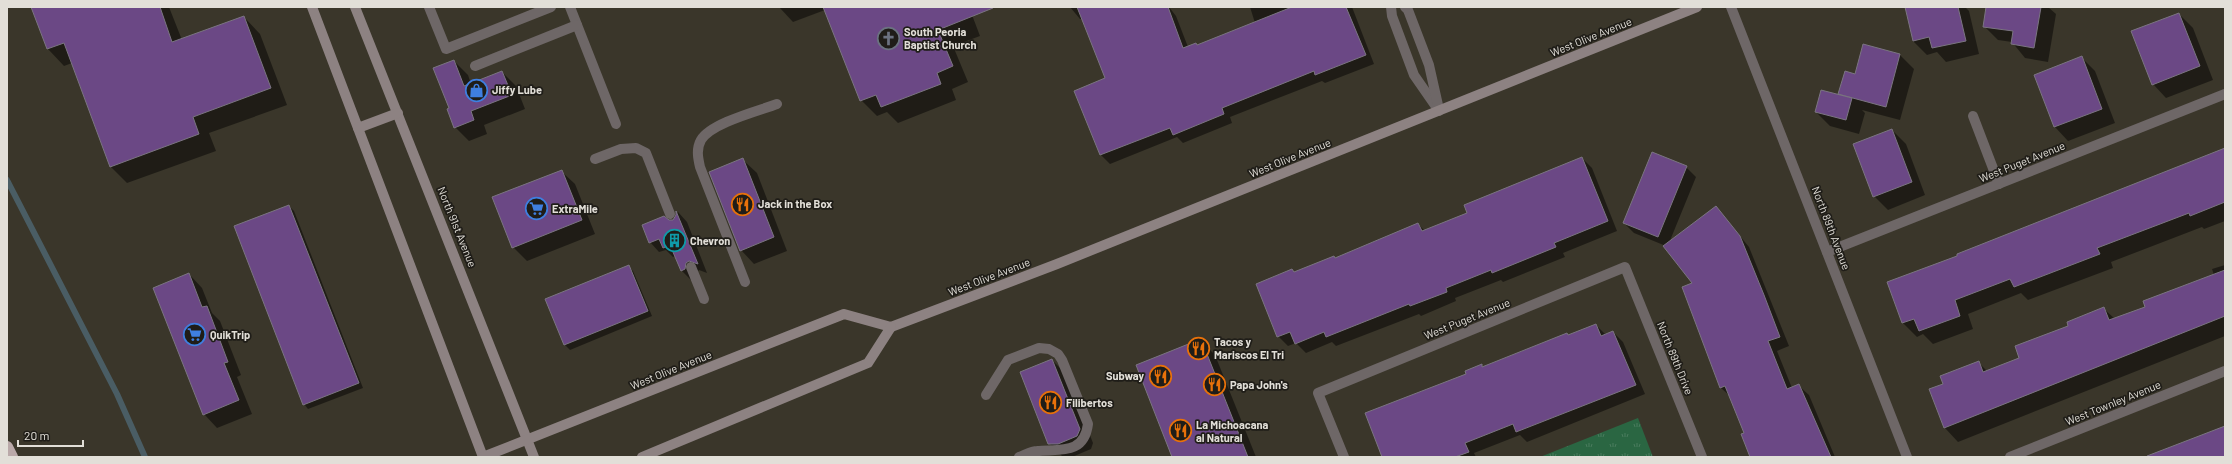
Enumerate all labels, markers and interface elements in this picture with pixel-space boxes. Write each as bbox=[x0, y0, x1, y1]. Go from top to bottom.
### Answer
street label: West Olive Avenue bbox=[1548, 14, 1634, 59]
church icon: South Peoria Baptist Church bbox=[876, 25, 902, 51]
place label: South Peoria Baptist Church bbox=[904, 25, 976, 51]
shop icon: Jiffy Lube bbox=[463, 77, 489, 103]
place label: Jiffy Lube bbox=[492, 83, 542, 96]
street label: West Olive Avenue bbox=[1247, 135, 1333, 180]
street label: West Puget Avenue bbox=[1977, 138, 2067, 185]
street label: North 89th Avenue bbox=[1810, 184, 1853, 271]
street label: North 91st Avenue bbox=[435, 185, 480, 269]
restaurant icon: Jack in the Box bbox=[729, 191, 755, 217]
supermarket icon: ExtraMile bbox=[524, 196, 550, 222]
place label: Jack in the Box bbox=[758, 197, 832, 210]
place label: ExtraMile bbox=[552, 202, 598, 215]
building icon: Chevron bbox=[661, 228, 687, 254]
place label: Chevron bbox=[690, 234, 730, 247]
street label: West Olive Avenue bbox=[946, 255, 1032, 298]
street label: West Puget Avenue bbox=[1422, 295, 1512, 342]
street label: North 89th Drive bbox=[1655, 319, 1696, 396]
supermarket icon: QuikTrip bbox=[181, 322, 207, 348]
place label: QuikTrip bbox=[210, 328, 250, 341]
restaurant icon: Tacos y Mariscos El Tri bbox=[1185, 335, 1211, 361]
place label: Tacos y Mariscos El Tri bbox=[1214, 335, 1284, 361]
street label: West Olive Avenue bbox=[628, 347, 714, 392]
restaurant icon: Subway bbox=[1147, 363, 1173, 389]
place label: Subway bbox=[1106, 369, 1144, 382]
restaurant icon: Papa John's bbox=[1201, 372, 1227, 398]
street label: West Townley Avenue bbox=[2063, 377, 2163, 428]
place label: Papa John's bbox=[1230, 378, 1288, 391]
restaurant icon: Filibertos bbox=[1038, 390, 1064, 416]
place label: Filibertos bbox=[1066, 396, 1113, 409]
restaurant icon: La Michoacana al Natural bbox=[1167, 418, 1193, 444]
place label: La Michoacana al Natural bbox=[1196, 418, 1269, 444]
scale bar bbox=[18, 422, 83, 448]
text: 20 m bbox=[24, 428, 50, 442]

